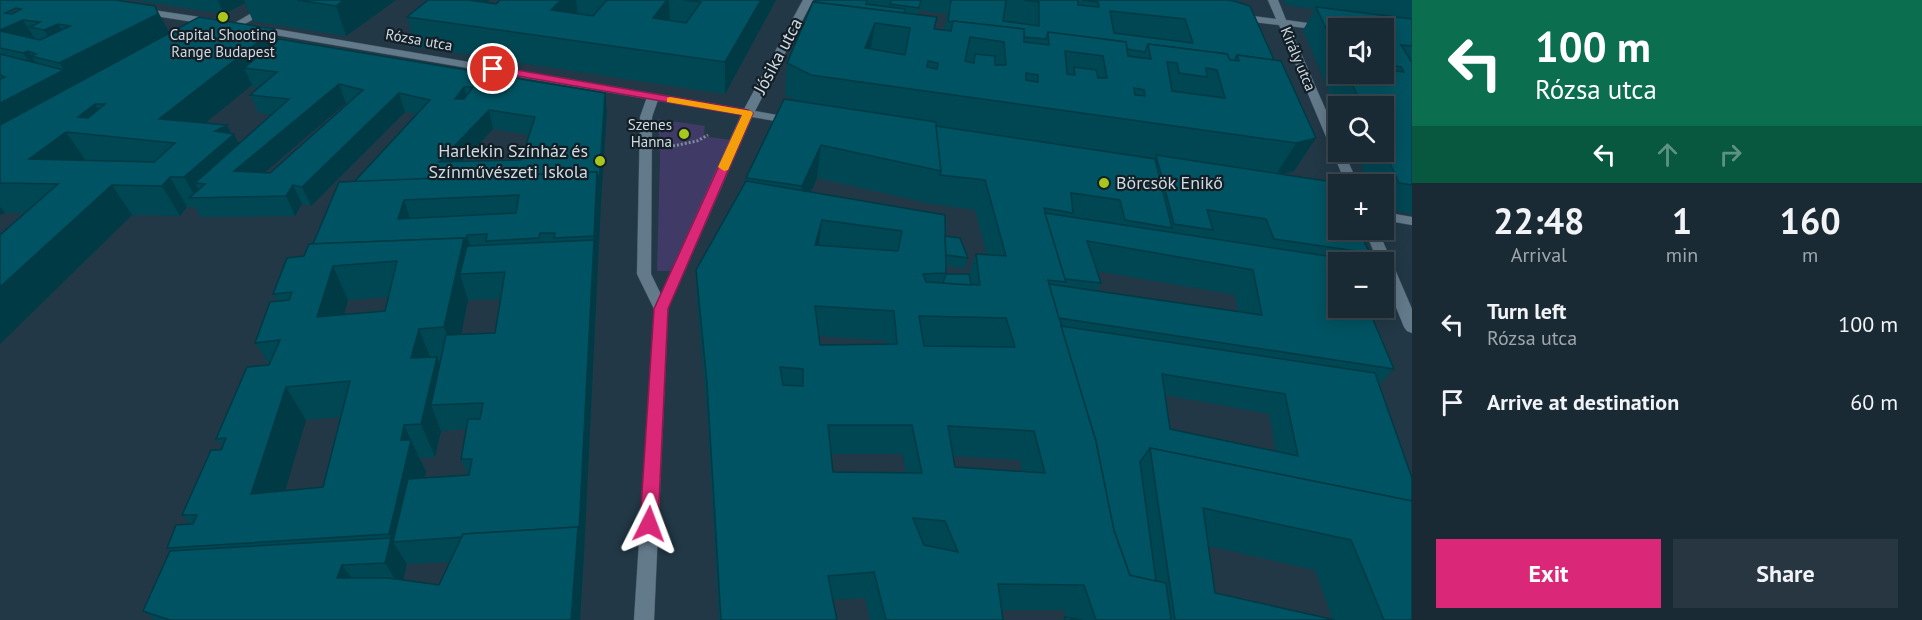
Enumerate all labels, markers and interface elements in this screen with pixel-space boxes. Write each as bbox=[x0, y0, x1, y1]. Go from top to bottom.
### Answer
marker: Capital Shooting Range Budapest bbox=[216, 10, 230, 24]
street label: Jósika utca bbox=[748, 14, 807, 98]
map controls bbox=[1328, 18, 1394, 318]
button: sound bbox=[1328, 18, 1394, 84]
text: 100 m bbox=[1535, 19, 1651, 74]
street label: Rózsa utca bbox=[384, 24, 454, 55]
street label: Király utca bbox=[1276, 24, 1320, 94]
icon: left bbox=[1436, 24, 1514, 102]
place label: Capital Shooting Range Budapest bbox=[170, 25, 276, 61]
pin bbox=[467, 43, 518, 94]
icon: arrive bbox=[476, 52, 509, 85]
text: Rózsa utca bbox=[1535, 72, 1657, 106]
button: search bbox=[1328, 96, 1394, 162]
place label: Szenes Hanna bbox=[628, 115, 672, 151]
marker: Szenes Hanna bbox=[677, 127, 691, 141]
icon: left bbox=[1588, 138, 1621, 171]
icon: ahead bbox=[1651, 138, 1684, 171]
icon: right bbox=[1714, 138, 1747, 171]
place label: Harlekin Színház és Színművészeti Iskola bbox=[429, 139, 588, 183]
marker: Harlekin Színház és Színművészeti Iskola bbox=[593, 154, 607, 168]
place label: Börcsök Enikő bbox=[1116, 171, 1223, 194]
button: + bbox=[1328, 174, 1394, 240]
marker: Börcsök Enikő bbox=[1097, 176, 1111, 190]
text: 22:48 bbox=[1493, 197, 1585, 244]
text: 1 bbox=[1672, 197, 1692, 244]
text: 160 bbox=[1780, 197, 1841, 244]
text: Arrival bbox=[1511, 242, 1567, 268]
text: min bbox=[1666, 242, 1698, 268]
text: m bbox=[1802, 242, 1818, 268]
button: − bbox=[1328, 252, 1394, 318]
text: Turn left bbox=[1487, 297, 1567, 325]
icon: left bbox=[1436, 308, 1469, 341]
text: 100 m bbox=[1838, 310, 1898, 338]
text: Rózsa utca bbox=[1487, 325, 1577, 351]
icon: arrive bbox=[1436, 386, 1469, 419]
text: Arrive at destination bbox=[1487, 388, 1679, 416]
text: 60 m bbox=[1850, 388, 1898, 416]
position arrow bbox=[617, 492, 681, 556]
button: Exit bbox=[1436, 539, 1661, 608]
button: Share bbox=[1673, 539, 1898, 608]

